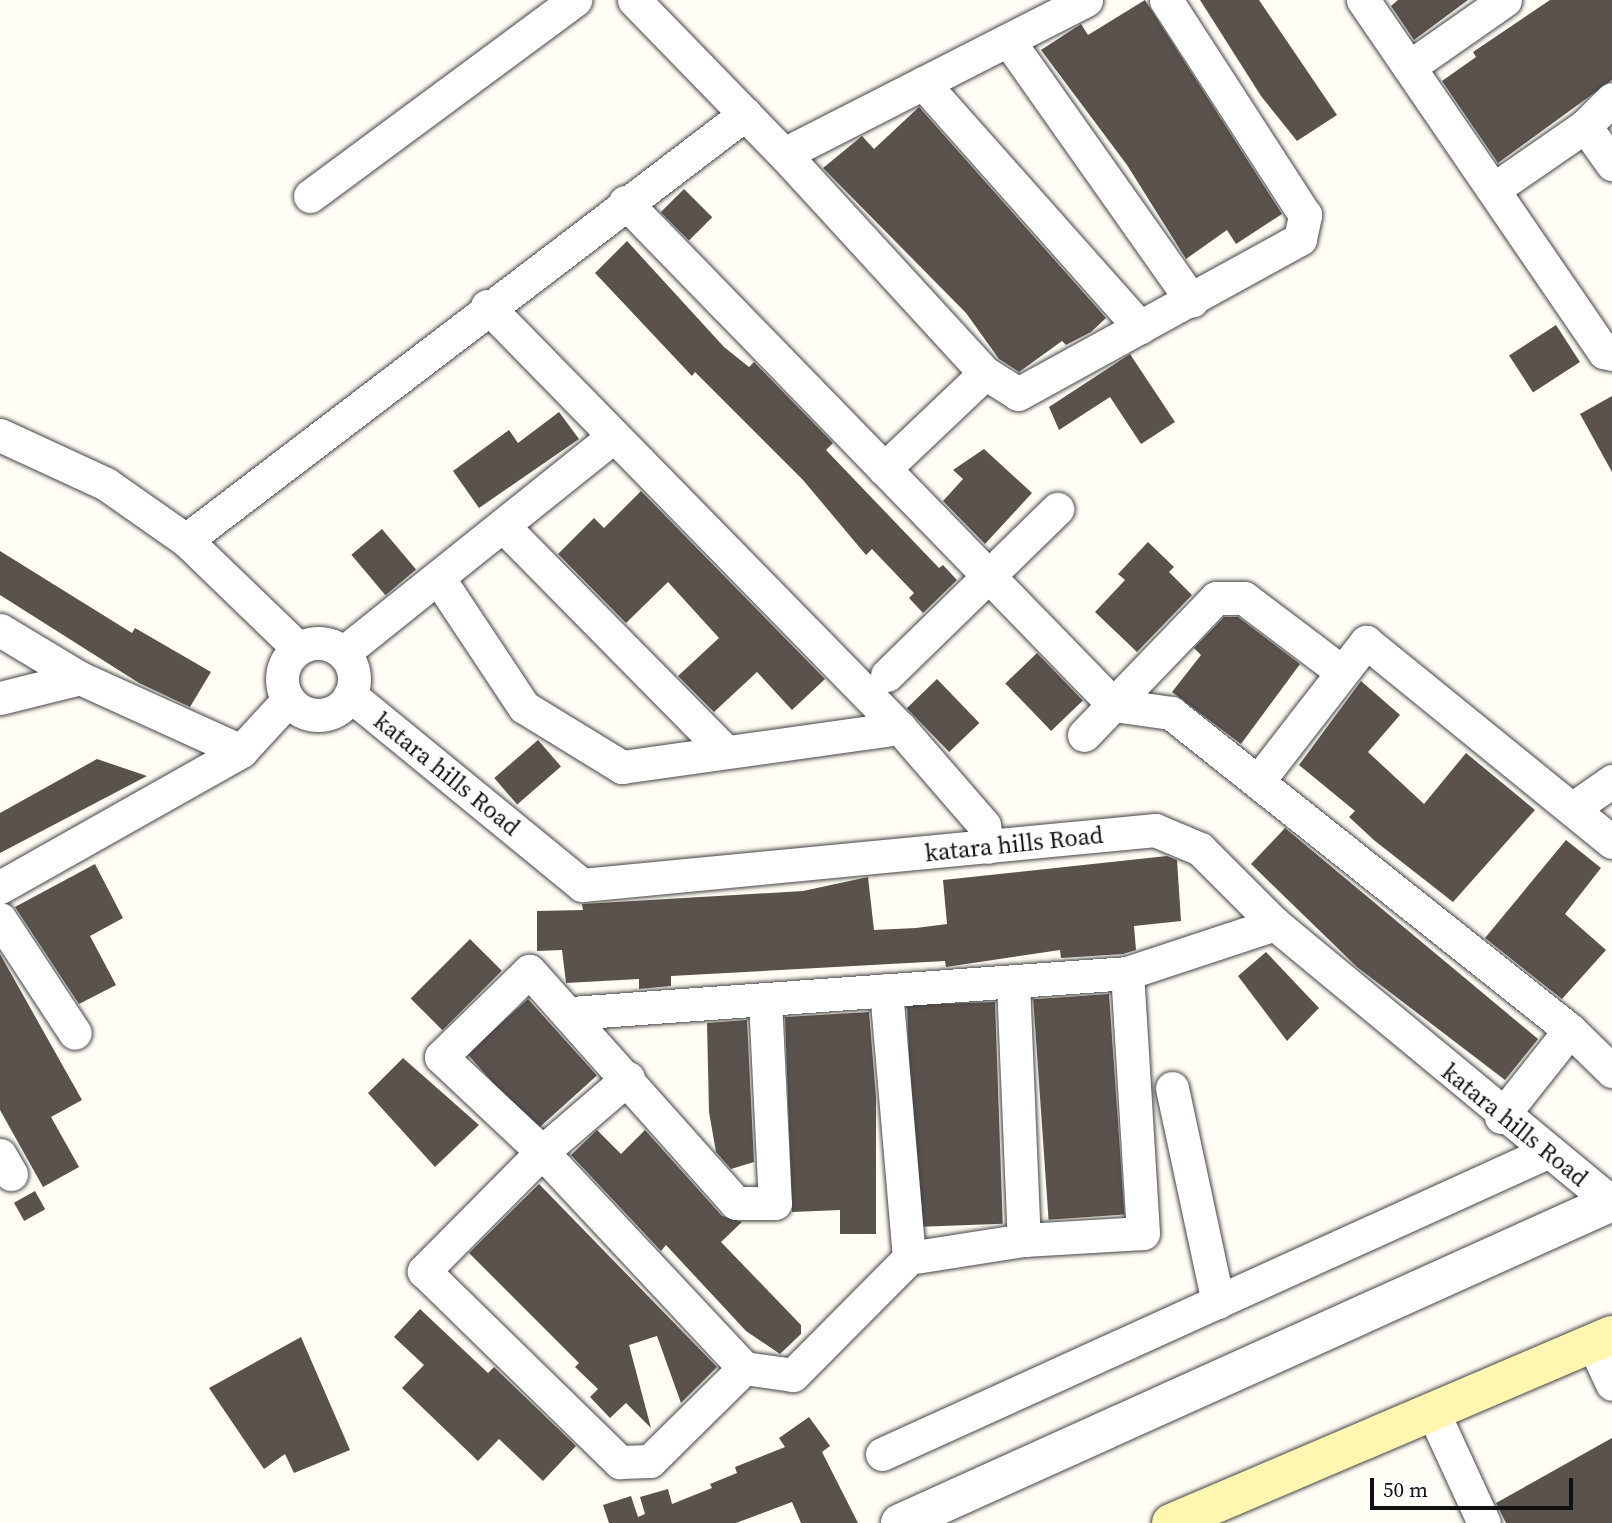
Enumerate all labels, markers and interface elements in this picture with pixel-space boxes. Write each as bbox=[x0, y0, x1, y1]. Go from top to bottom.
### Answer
street label: katara hills Road bbox=[368, 706, 526, 842]
street label: katara hills Road bbox=[923, 820, 1105, 868]
street label: katara hills Road bbox=[1436, 1057, 1594, 1193]
scale bar bbox=[1374, 1464, 1577, 1508]
text: 50 m bbox=[1383, 1475, 1428, 1504]

